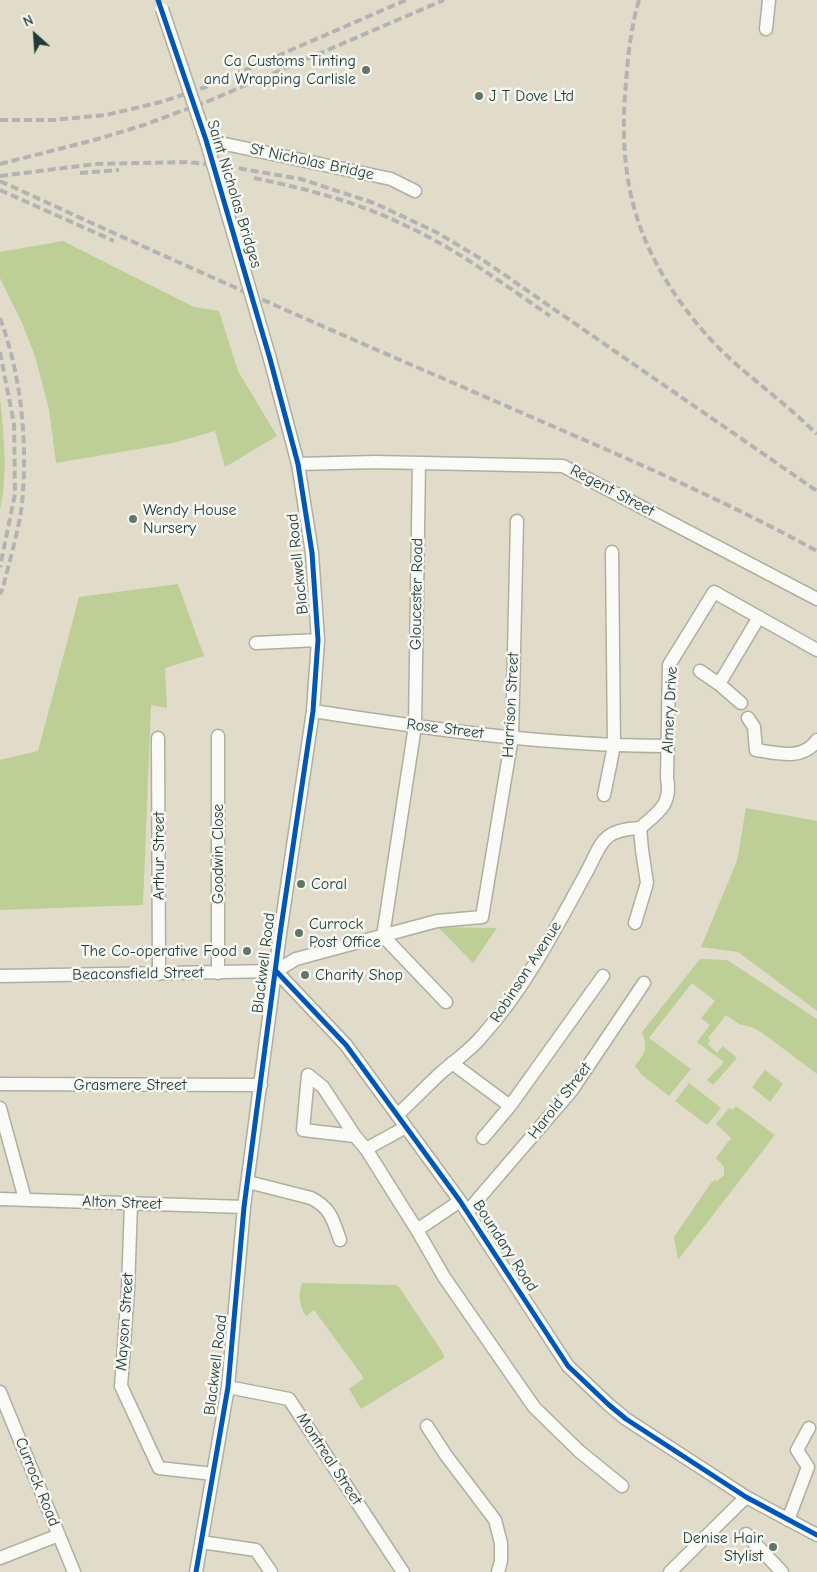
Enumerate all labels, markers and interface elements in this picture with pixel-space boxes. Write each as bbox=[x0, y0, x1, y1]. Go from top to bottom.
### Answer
north arrow bbox=[10, 10, 60, 60]
text: N bbox=[20, 11, 36, 31]
place label: Ca Customs Tinting and Wrapping Carlisle bbox=[204, 51, 356, 89]
marker: Ca Customs Tinting and Wrapping Carlisle bbox=[360, 64, 372, 76]
place label: J T Dove Ltd bbox=[489, 86, 574, 106]
marker: J T Dove Ltd bbox=[473, 90, 485, 102]
street label: Saint Nicholas Bridges bbox=[202, 118, 266, 270]
street label: St Nicholas Bridge bbox=[248, 139, 376, 185]
street label: Regent Street bbox=[567, 461, 657, 521]
place label: Wendy House Nursery bbox=[143, 500, 236, 538]
marker: Wendy House Nursery bbox=[127, 513, 139, 525]
street label: Blackwell Road bbox=[283, 513, 313, 615]
street label: Gloucester Road bbox=[406, 538, 428, 650]
street label: Harrison Street bbox=[499, 652, 523, 758]
street label: Almery Drive bbox=[658, 666, 682, 754]
street label: Rose Street bbox=[405, 715, 485, 743]
street label: Goodwin Close bbox=[208, 804, 228, 904]
street label: Arthur Street bbox=[149, 812, 169, 900]
place label: Coral bbox=[311, 874, 347, 894]
marker: Coral bbox=[295, 878, 307, 890]
street label: Blackwell Road bbox=[248, 912, 280, 1014]
place label: Currock Post Office bbox=[309, 914, 381, 952]
street label: Robinson Avenue bbox=[486, 918, 566, 1026]
marker: Currock Post Office bbox=[293, 927, 305, 939]
place label: The Co-operative Food bbox=[81, 941, 237, 961]
marker: The Co-operative Food bbox=[241, 945, 253, 957]
street label: Beaconsfield Street bbox=[72, 963, 204, 985]
place label: Charity Shop bbox=[315, 965, 403, 985]
marker: Charity Shop bbox=[299, 969, 311, 981]
street label: Harold Street bbox=[524, 1059, 596, 1143]
street label: Grasmere Street bbox=[73, 1075, 187, 1095]
street label: Alton Street bbox=[82, 1192, 162, 1214]
street label: Boundary Road bbox=[468, 1197, 542, 1295]
street label: Mayson Street bbox=[112, 1272, 138, 1372]
street label: Blackwell Road bbox=[200, 1314, 232, 1416]
street label: Montreal Street bbox=[292, 1409, 366, 1509]
street label: Currock Road bbox=[10, 1435, 64, 1529]
place label: Denise Hair Stylist bbox=[683, 1528, 763, 1566]
marker: Denise Hair Stylist bbox=[767, 1541, 779, 1553]

